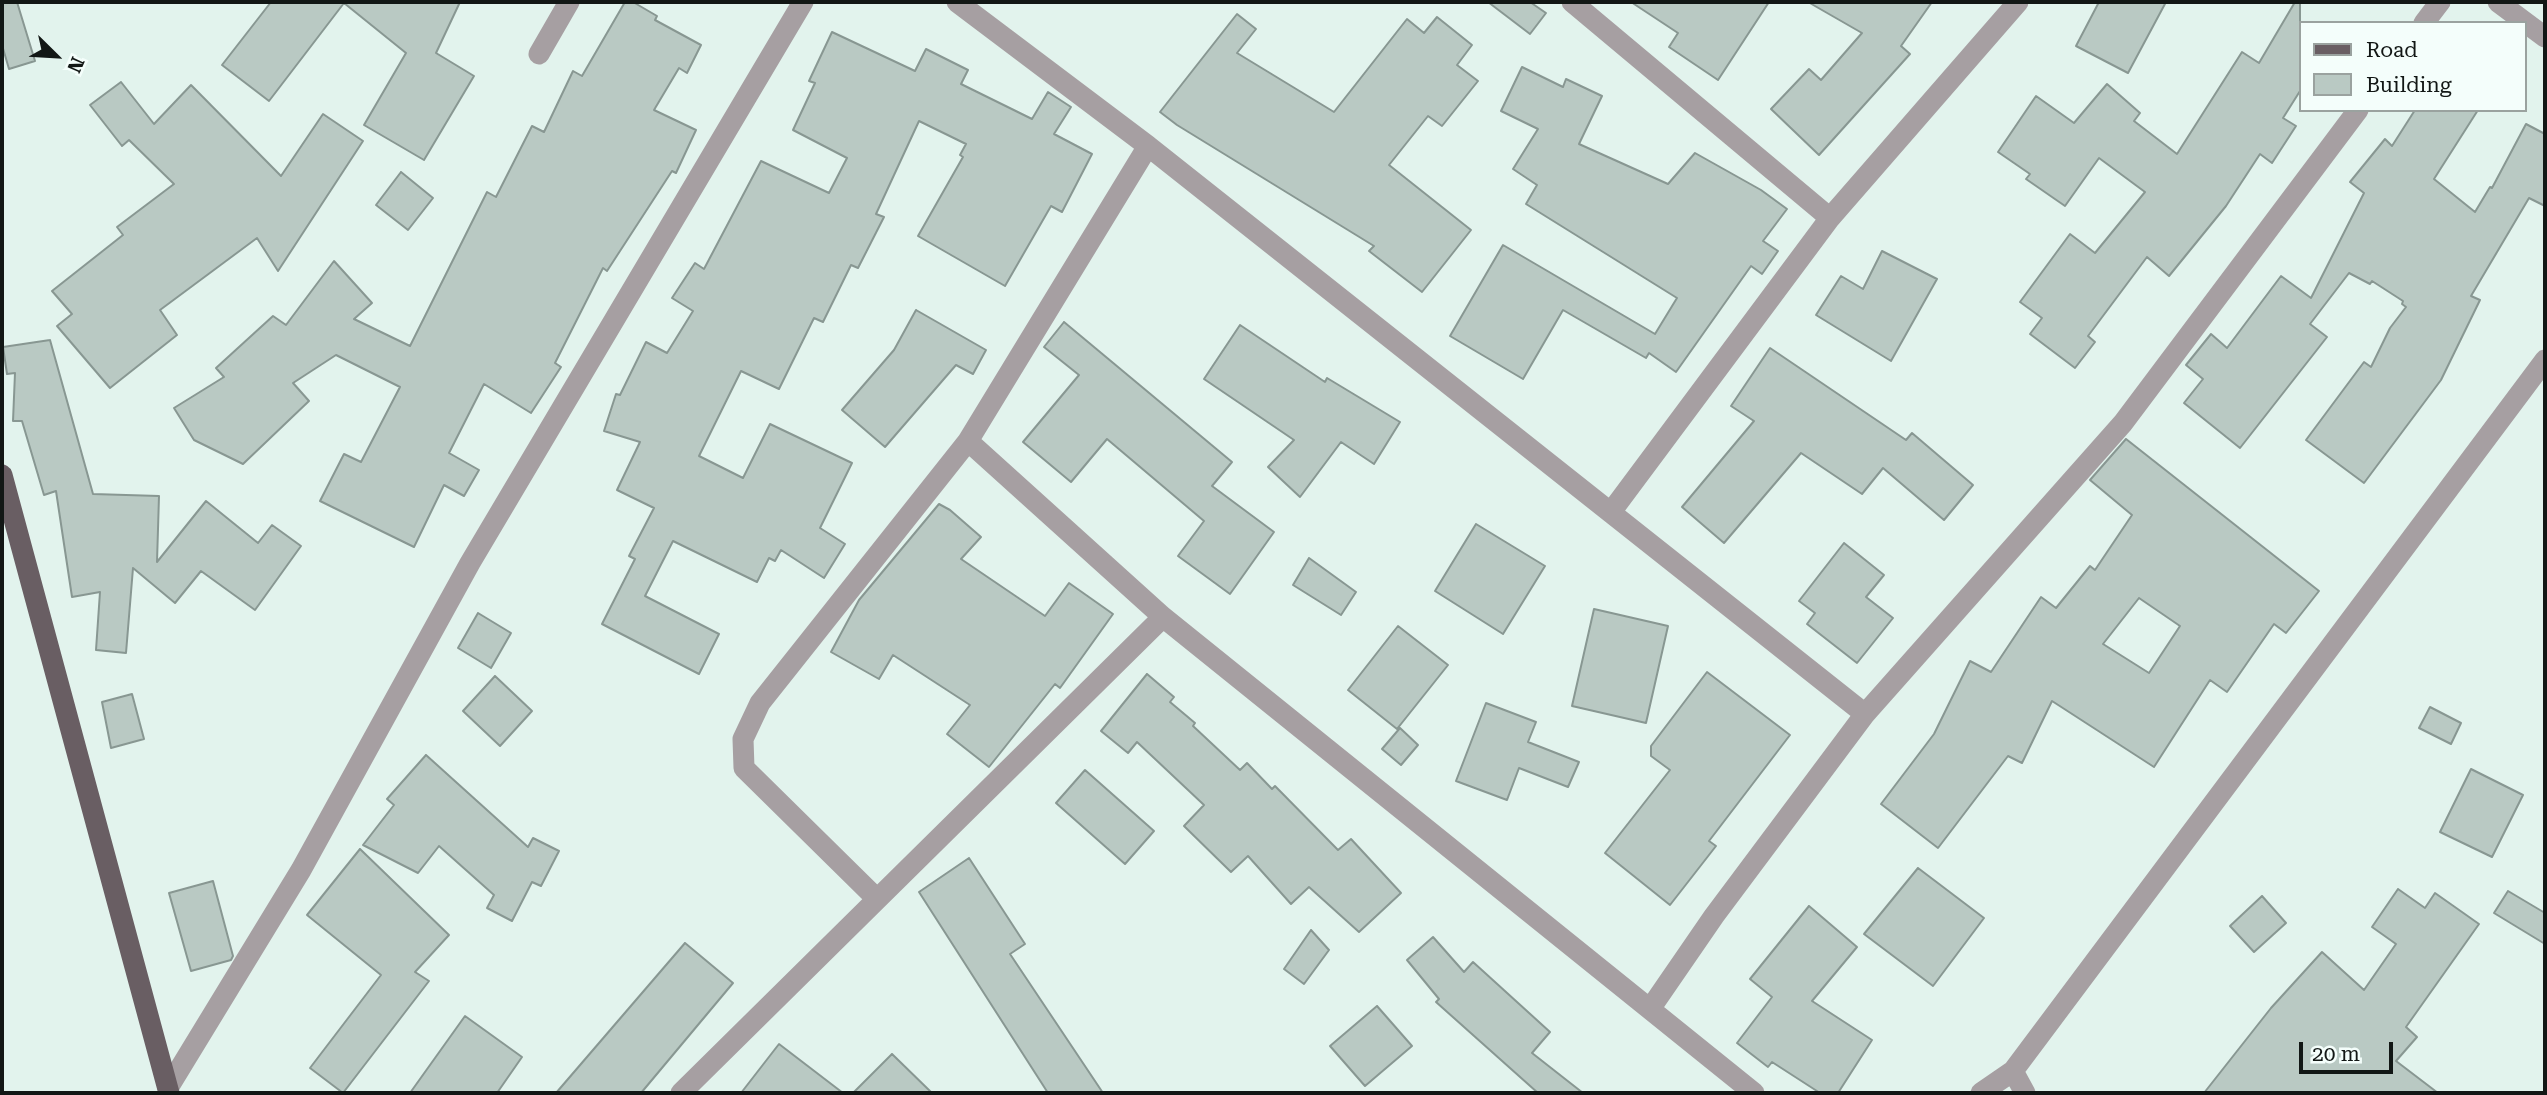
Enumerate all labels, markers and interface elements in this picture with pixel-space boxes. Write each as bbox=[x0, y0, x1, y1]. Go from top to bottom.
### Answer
north arrow bbox=[21, 21, 91, 91]
legend bbox=[2298, 21, 2526, 112]
text: Road bbox=[2366, 38, 2418, 62]
text: N bbox=[62, 53, 89, 76]
text: Building bbox=[2366, 73, 2452, 97]
scale bar bbox=[2302, 1028, 2396, 1072]
text: 20 m bbox=[2312, 1042, 2360, 1066]

